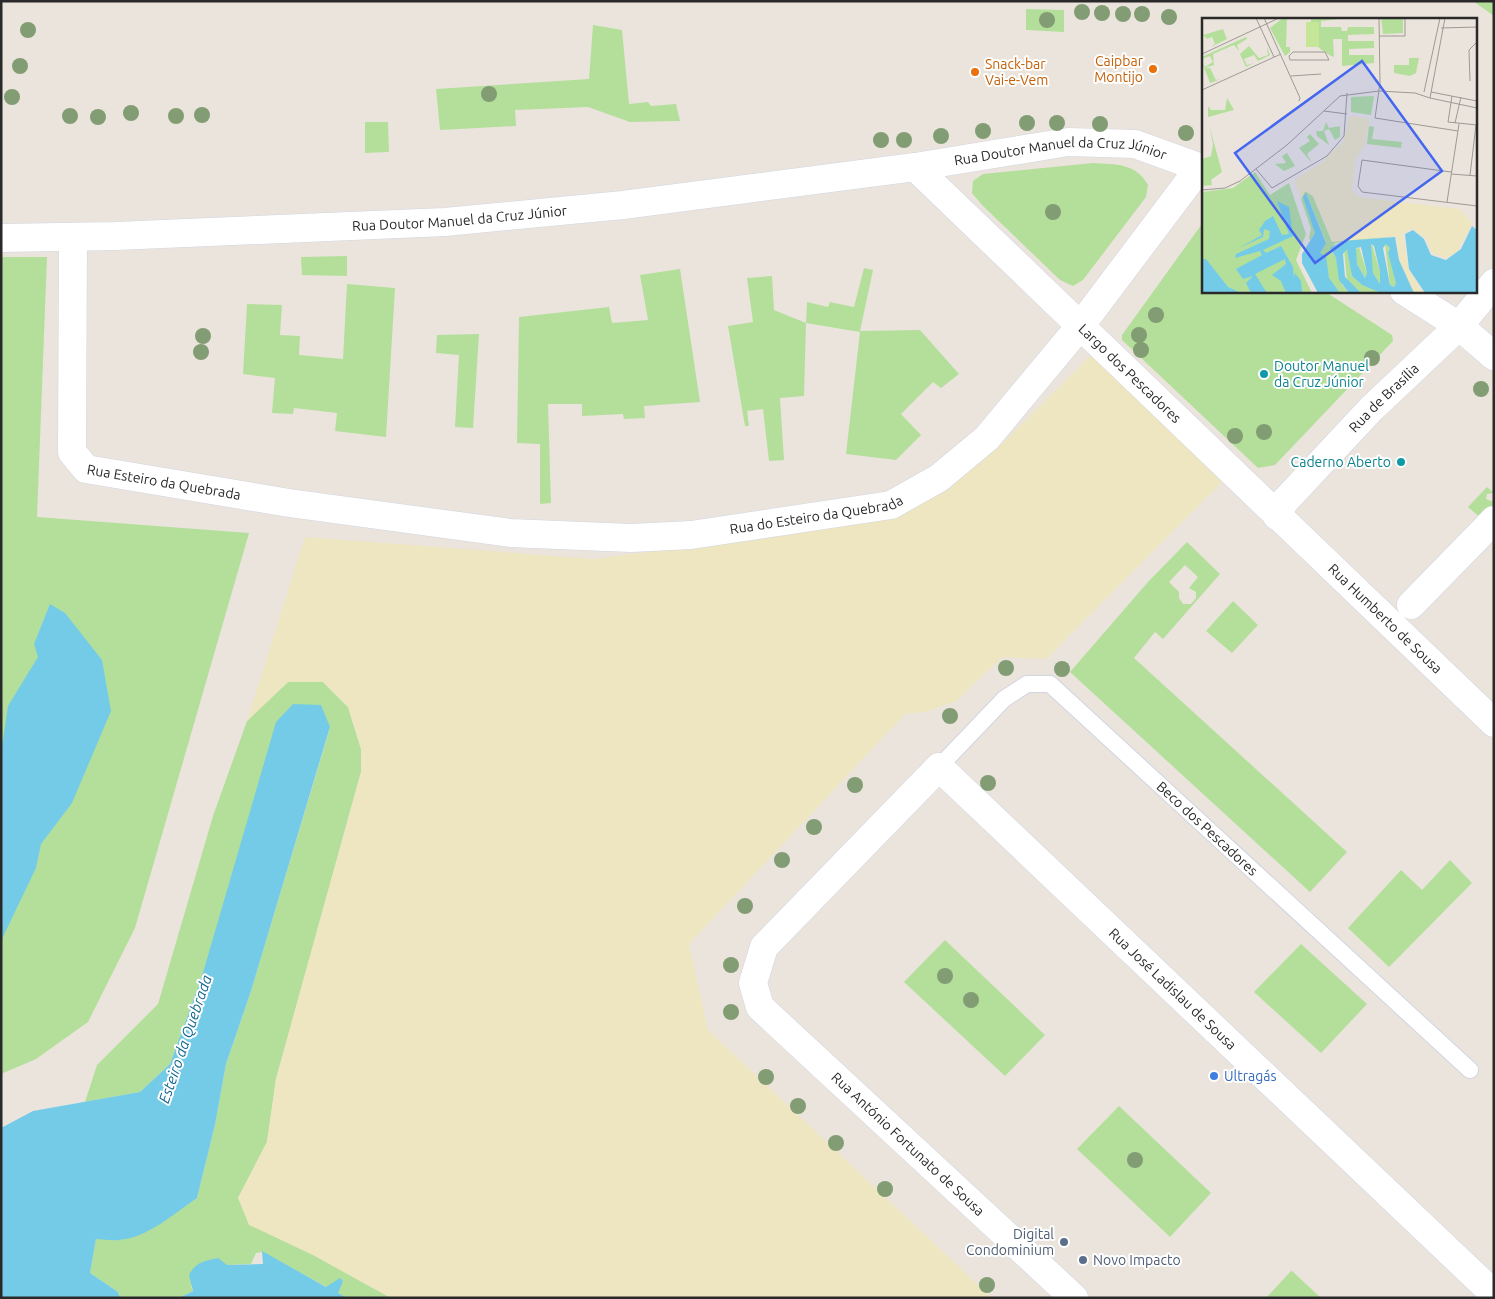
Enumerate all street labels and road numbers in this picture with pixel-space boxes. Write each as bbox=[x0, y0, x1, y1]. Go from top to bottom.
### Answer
street label: Rua Doutor Manuel da Cruz Júnior bbox=[953, 134, 1169, 168]
street label: Rua Doutor Manuel da Cruz Júnior bbox=[352, 202, 568, 234]
street label: Largo dos Pescadores bbox=[1075, 321, 1185, 426]
street label: Rua de Brasília bbox=[1346, 360, 1422, 435]
street label: Rua Esteiro da Quebrada bbox=[86, 461, 242, 503]
street label: Rua do Esteiro da Quebrada bbox=[729, 492, 906, 537]
street label: Rua Humberto de Sousa bbox=[1325, 560, 1445, 677]
street label: Beco dos Pescadores bbox=[1153, 778, 1261, 879]
street label: Rua José Ladislau de Sousa bbox=[1106, 925, 1240, 1053]
street label: Rua António Fortunato de Sousa bbox=[828, 1069, 988, 1219]

